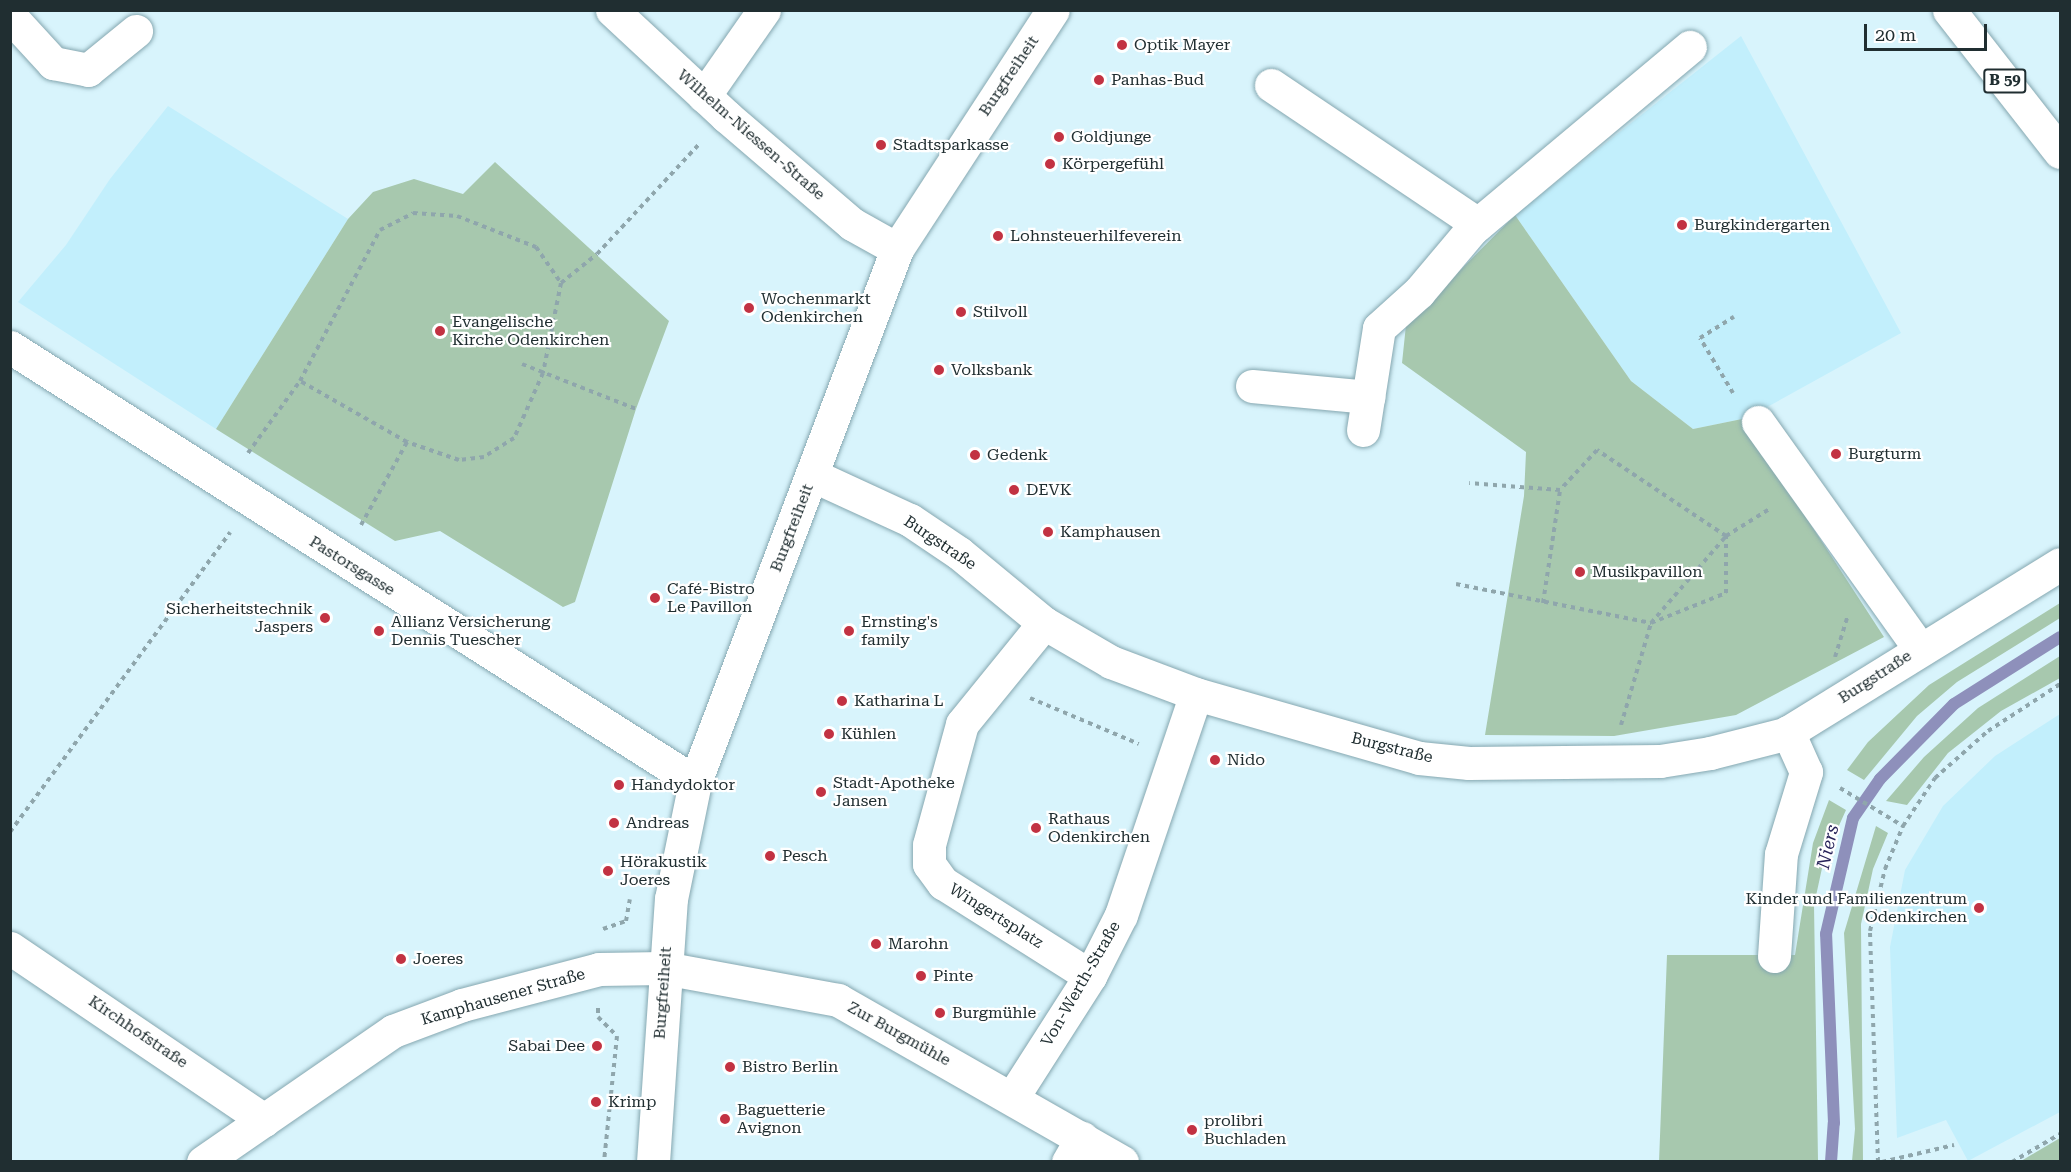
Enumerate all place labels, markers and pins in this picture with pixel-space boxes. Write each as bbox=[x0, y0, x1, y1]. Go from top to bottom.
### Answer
place label: Optik Mayer bbox=[1134, 35, 1230, 55]
marker: Optik Mayer bbox=[1115, 38, 1129, 52]
place label: Panhas-Bud bbox=[1111, 70, 1204, 90]
marker: Panhas-Bud bbox=[1092, 73, 1106, 87]
place label: Goldjunge bbox=[1071, 127, 1151, 147]
marker: Goldjunge bbox=[1052, 130, 1066, 144]
place label: Stadtsparkasse bbox=[893, 135, 1009, 155]
marker: Stadtsparkasse bbox=[874, 138, 888, 152]
place label: Körpergefühl bbox=[1062, 154, 1164, 174]
marker: Körpergefühl bbox=[1043, 157, 1057, 171]
place label: Burgkindergarten bbox=[1694, 215, 1830, 235]
marker: Burgkindergarten bbox=[1675, 218, 1689, 232]
place label: Lohnsteuerhilfeverein bbox=[1010, 226, 1182, 246]
marker: Lohnsteuerhilfeverein bbox=[991, 229, 1005, 243]
place label: Wochenmarkt Odenkirchen bbox=[761, 289, 871, 327]
marker: Wochenmarkt Odenkirchen bbox=[742, 301, 756, 315]
place label: Stilvoll bbox=[973, 302, 1028, 322]
marker: Stilvoll bbox=[954, 305, 968, 319]
place label: Evangelische Kirche Odenkirchen bbox=[452, 312, 609, 350]
marker: Evangelische Kirche Odenkirchen bbox=[433, 324, 447, 338]
place label: Volksbank bbox=[951, 360, 1033, 380]
marker: Volksbank bbox=[932, 363, 946, 377]
place label: Burgturm bbox=[1848, 444, 1921, 464]
place label: Gedenk bbox=[987, 445, 1048, 465]
marker: Burgturm bbox=[1829, 447, 1843, 461]
marker: Gedenk bbox=[968, 448, 982, 462]
place label: DEVK bbox=[1026, 480, 1071, 500]
marker: DEVK bbox=[1007, 483, 1021, 497]
place label: Kamphausen bbox=[1060, 522, 1161, 542]
marker: Kamphausen bbox=[1041, 525, 1055, 539]
place label: Musikpavillon bbox=[1592, 562, 1703, 582]
marker: Musikpavillon bbox=[1573, 565, 1587, 579]
place label: Café-Bistro Le Pavillon bbox=[667, 579, 755, 617]
marker: Café-Bistro Le Pavillon bbox=[648, 591, 662, 605]
place label: Sicherheitstechnik Jaspers bbox=[166, 599, 313, 637]
marker: Sicherheitstechnik Jaspers bbox=[318, 611, 332, 625]
place label: Allianz Versicherung Dennis Tuescher bbox=[391, 612, 550, 650]
place label: Ernsting's family bbox=[861, 612, 937, 650]
marker: Allianz Versicherung Dennis Tuescher bbox=[372, 624, 386, 638]
marker: Ernsting's family bbox=[842, 624, 856, 638]
place label: Katharina L bbox=[854, 691, 944, 711]
marker: Katharina L bbox=[835, 694, 849, 708]
place label: Kühlen bbox=[841, 724, 896, 744]
marker: Kühlen bbox=[822, 727, 836, 741]
place label: Nido bbox=[1227, 750, 1265, 770]
marker: Nido bbox=[1208, 753, 1222, 767]
place label: Stadt-Apotheke Jansen bbox=[833, 773, 955, 811]
place label: Handydoktor bbox=[631, 775, 735, 795]
marker: Handydoktor bbox=[612, 778, 626, 792]
marker: Stadt-Apotheke Jansen bbox=[814, 785, 828, 799]
place label: Rathaus Odenkirchen bbox=[1048, 809, 1150, 847]
place label: Andreas bbox=[626, 813, 689, 833]
marker: Andreas bbox=[607, 816, 621, 830]
marker: Rathaus Odenkirchen bbox=[1029, 821, 1043, 835]
place label: Pesch bbox=[782, 846, 828, 866]
marker: Pesch bbox=[763, 849, 777, 863]
place label: Hörakustik Joeres bbox=[620, 852, 707, 890]
marker: Hörakustik Joeres bbox=[601, 864, 615, 878]
place label: Kinder und Familienzentrum Odenkirchen bbox=[1746, 889, 1967, 927]
marker: Kinder und Familienzentrum Odenkirchen bbox=[1972, 901, 1986, 915]
place label: Marohn bbox=[888, 934, 949, 954]
marker: Marohn bbox=[869, 937, 883, 951]
place label: Joeres bbox=[413, 949, 463, 969]
marker: Joeres bbox=[394, 952, 408, 966]
place label: Pinte bbox=[933, 966, 973, 986]
marker: Pinte bbox=[914, 969, 928, 983]
place label: Burgmühle bbox=[952, 1003, 1036, 1023]
marker: Burgmühle bbox=[933, 1006, 947, 1020]
place label: Sabai Dee bbox=[508, 1036, 585, 1056]
marker: Sabai Dee bbox=[590, 1039, 604, 1053]
place label: Bistro Berlin bbox=[742, 1057, 838, 1077]
marker: Bistro Berlin bbox=[723, 1060, 737, 1074]
place label: Krimp bbox=[608, 1092, 656, 1112]
marker: Krimp bbox=[589, 1095, 603, 1109]
place label: Baguetterie Avignon bbox=[737, 1100, 825, 1138]
place label: prolibri Buchladen bbox=[1204, 1111, 1286, 1149]
marker: Baguetterie Avignon bbox=[718, 1112, 732, 1126]
marker: prolibri Buchladen bbox=[1185, 1123, 1199, 1137]

